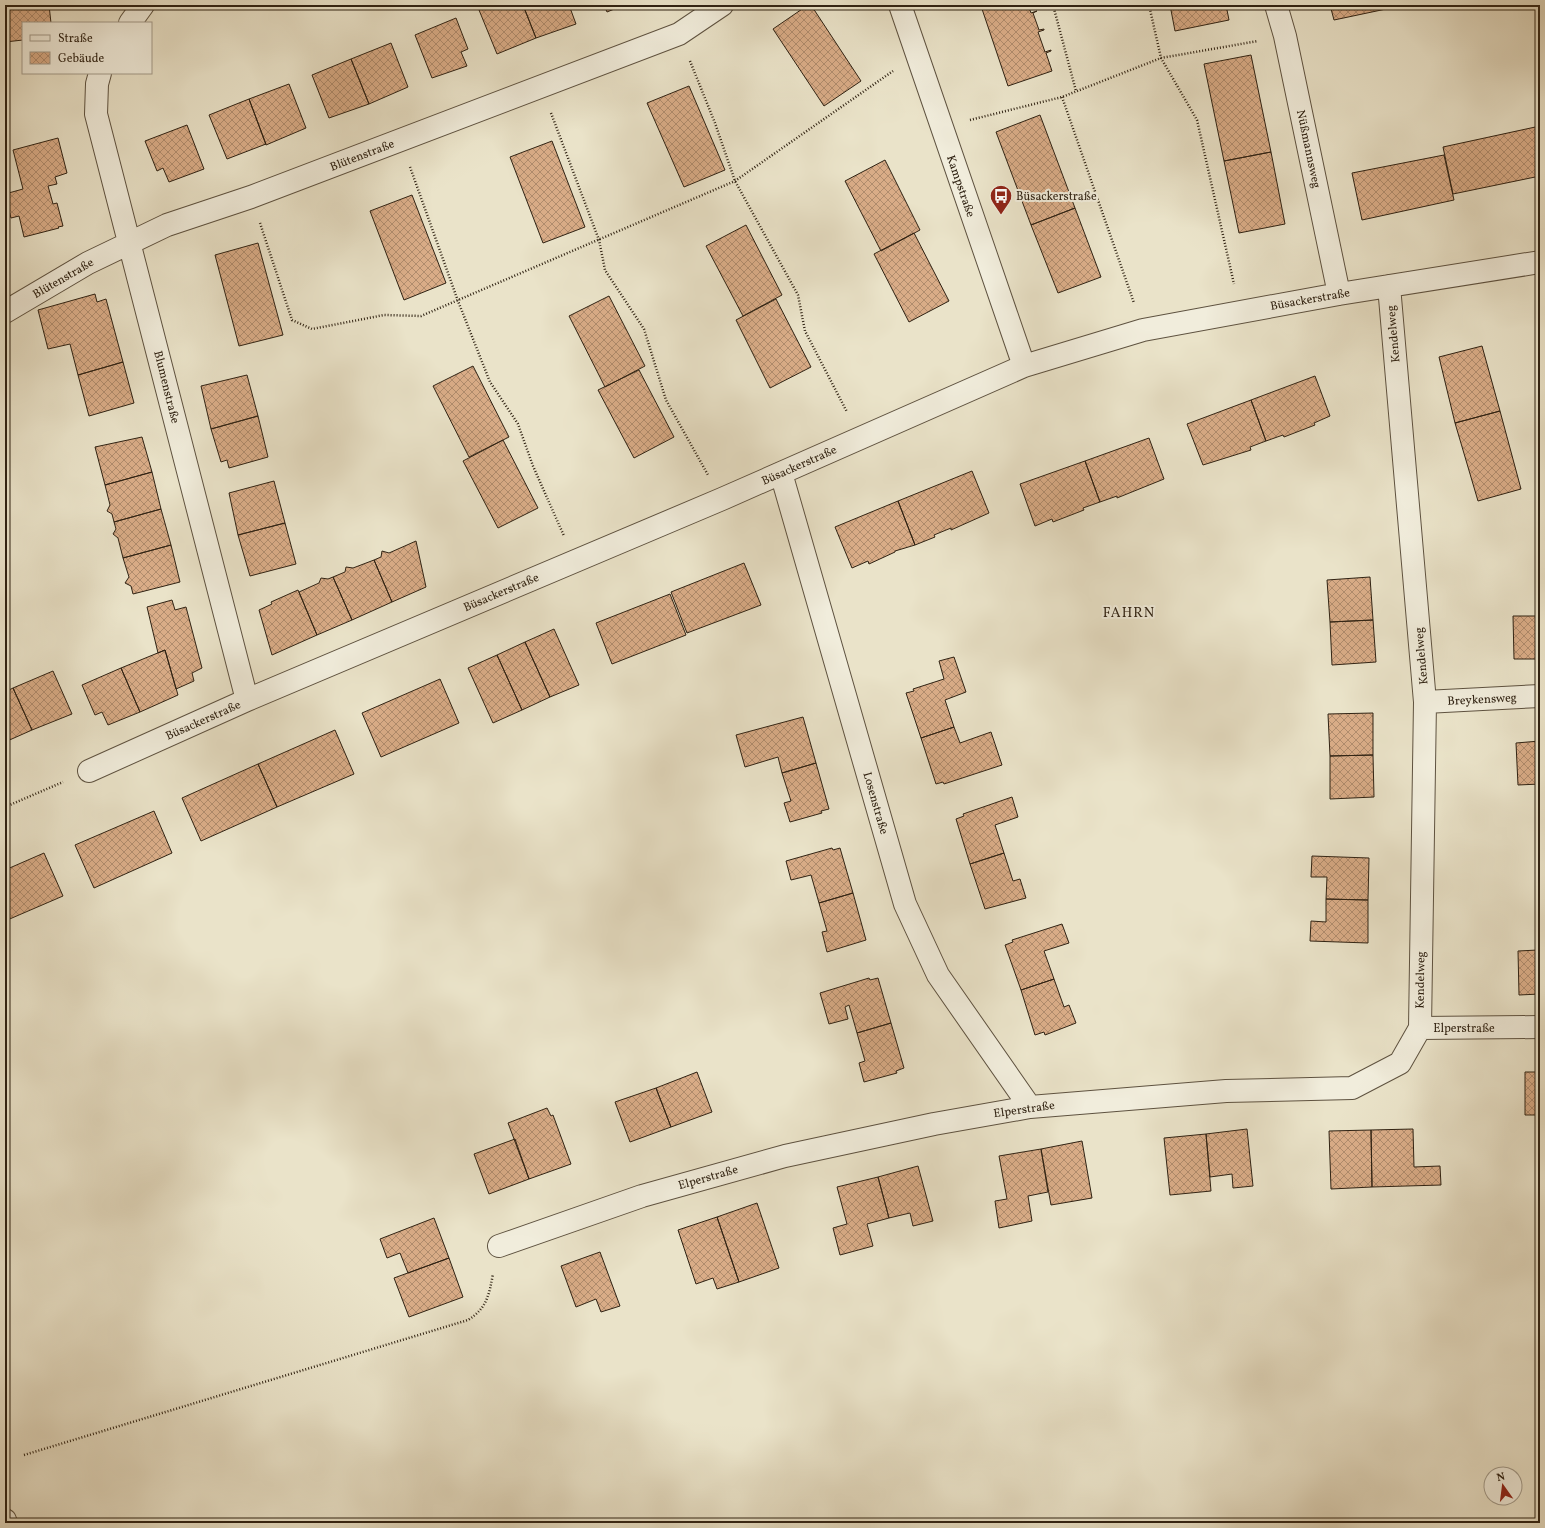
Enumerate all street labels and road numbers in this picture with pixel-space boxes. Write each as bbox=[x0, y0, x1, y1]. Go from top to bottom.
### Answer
street label: Nüßmannsweg bbox=[1292, 109, 1324, 190]
street label: Blütenstraße bbox=[328, 136, 397, 176]
street label: Kampstraße bbox=[942, 153, 978, 220]
street label: Blütenstraße bbox=[30, 255, 97, 303]
street label: Büsackerstraße bbox=[1269, 285, 1352, 315]
street label: Kendelweg bbox=[1384, 305, 1404, 363]
street label: Blumenstraße bbox=[149, 349, 183, 426]
street label: Büsackerstraße bbox=[759, 442, 840, 490]
street label: Büsackerstraße bbox=[461, 570, 542, 616]
street label: Kendelweg bbox=[1412, 627, 1432, 685]
street label: Breykensweg bbox=[1447, 690, 1517, 710]
street label: Büsackerstraße bbox=[163, 697, 244, 745]
street label: Losenstraße bbox=[858, 770, 892, 837]
street label: Kendelweg bbox=[1412, 951, 1430, 1009]
street label: Elperstraße bbox=[1433, 1021, 1495, 1037]
street label: Elperstraße bbox=[993, 1098, 1056, 1122]
street label: Elperstraße bbox=[676, 1162, 740, 1194]

